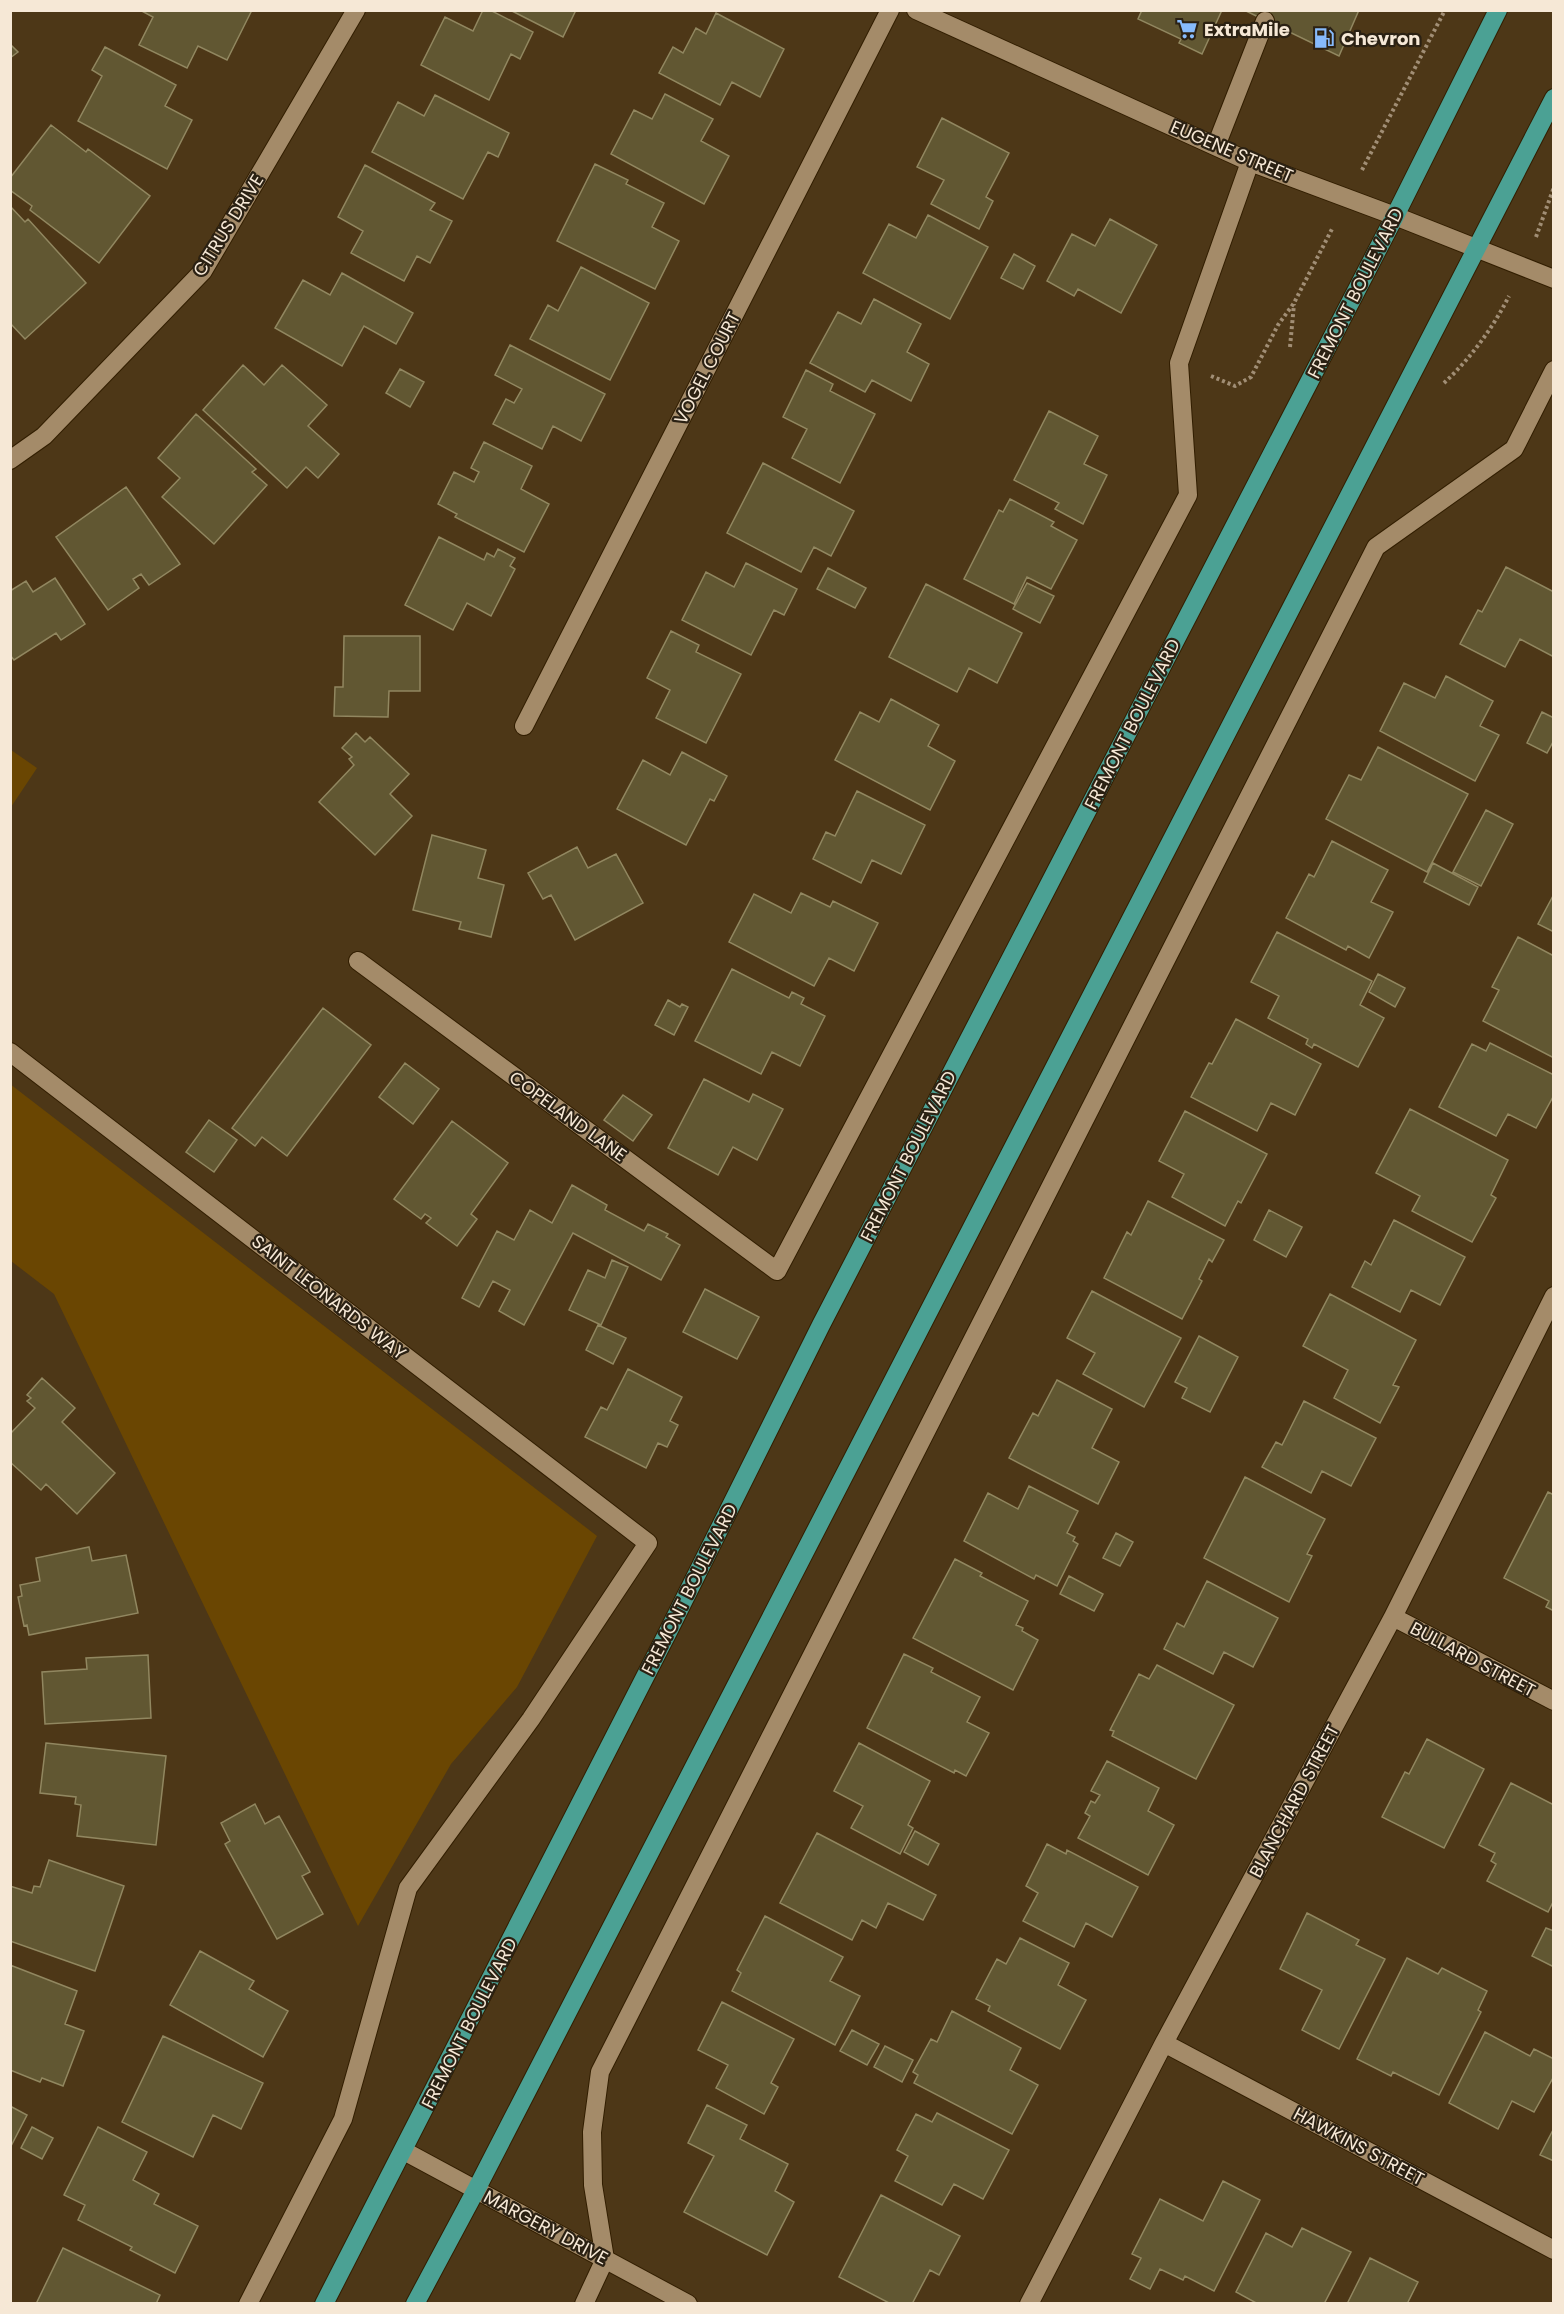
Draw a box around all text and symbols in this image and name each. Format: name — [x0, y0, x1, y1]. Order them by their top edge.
supermarket icon: ExtraMile — [1175, 17, 1199, 41]
place label: ExtraMile — [1204, 17, 1290, 42]
fuel station icon: Chevron — [1312, 26, 1336, 50]
place label: Chevron — [1341, 26, 1421, 51]
street label: EUGENE STREET — [1167, 114, 1297, 188]
street label: CITRUS DRIVE — [187, 169, 269, 281]
street label: FREMONT BOULEVARD — [1301, 203, 1409, 383]
street label: VOGEL COURT — [668, 307, 746, 428]
street label: FREMONT BOULEVARD — [1078, 634, 1186, 814]
street label: COPELAND LANE — [504, 1065, 632, 1167]
street label: FREMONT BOULEVARD — [854, 1066, 962, 1246]
street label: SAINT LEONARDS WAY — [247, 1229, 412, 1365]
street label: FREMONT BOULEVARD — [635, 1499, 743, 1679]
street label: BULLARD STREET — [1406, 1615, 1540, 1703]
street label: BLANCHARD STREET — [1243, 1720, 1345, 1882]
street label: FREMONT BOULEVARD — [415, 1933, 523, 2113]
street label: HAWKINS STREET — [1289, 2101, 1429, 2191]
street label: MARGERY DRIVE — [479, 2184, 613, 2270]

